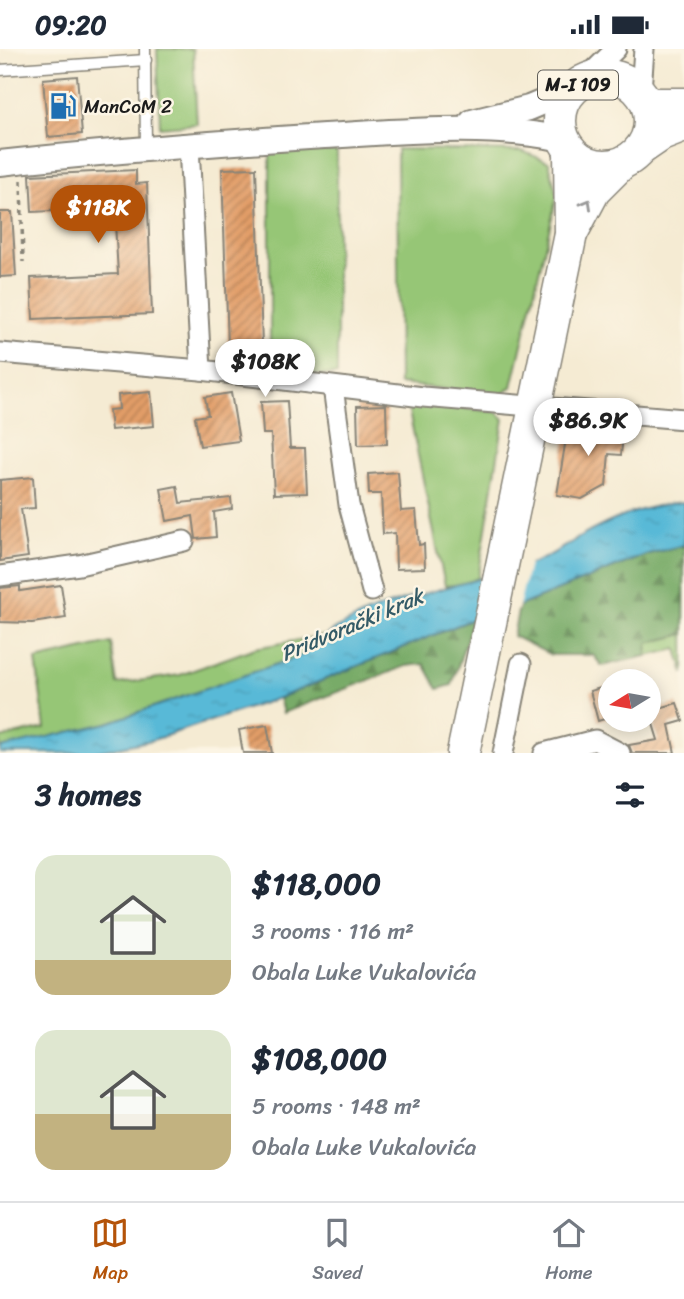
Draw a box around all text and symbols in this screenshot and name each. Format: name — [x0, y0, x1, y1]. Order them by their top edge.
text: 09:20 — [35, 2, 107, 48]
road number: M-I 109 — [538, 71, 618, 100]
place label: ManCoM 2 — [84, 90, 172, 123]
fuel station icon: ManCoM 2 — [48, 91, 78, 121]
pin: $118K — [49, 185, 147, 245]
text: $118K — [66, 187, 130, 228]
one-way arrow — [579, 199, 592, 211]
pin: $108K — [216, 339, 314, 399]
text: $108K — [231, 341, 299, 382]
pin: $86.9K — [531, 399, 645, 458]
text: $86.9K — [549, 400, 627, 441]
water label: Pridvorački krak — [275, 577, 432, 672]
north arrow — [598, 669, 662, 731]
map controls — [598, 669, 661, 732]
text: 3 homes — [35, 768, 141, 822]
icon: filters — [611, 776, 649, 814]
text: $118,000 — [252, 857, 381, 911]
icon: home — [91, 883, 175, 967]
text: 3 rooms · 116 m² — [252, 911, 414, 952]
text: Obala Luke Vukalovića — [252, 952, 476, 993]
text: $108,000 — [252, 1032, 387, 1086]
icon: home — [91, 1058, 175, 1142]
text: 5 rooms · 148 m² — [252, 1086, 421, 1127]
text: Obala Luke Vukalovića — [252, 1127, 476, 1168]
tab: Map — [91, 1214, 129, 1289]
tab: Saved — [312, 1214, 362, 1289]
tab: Home — [545, 1214, 593, 1289]

